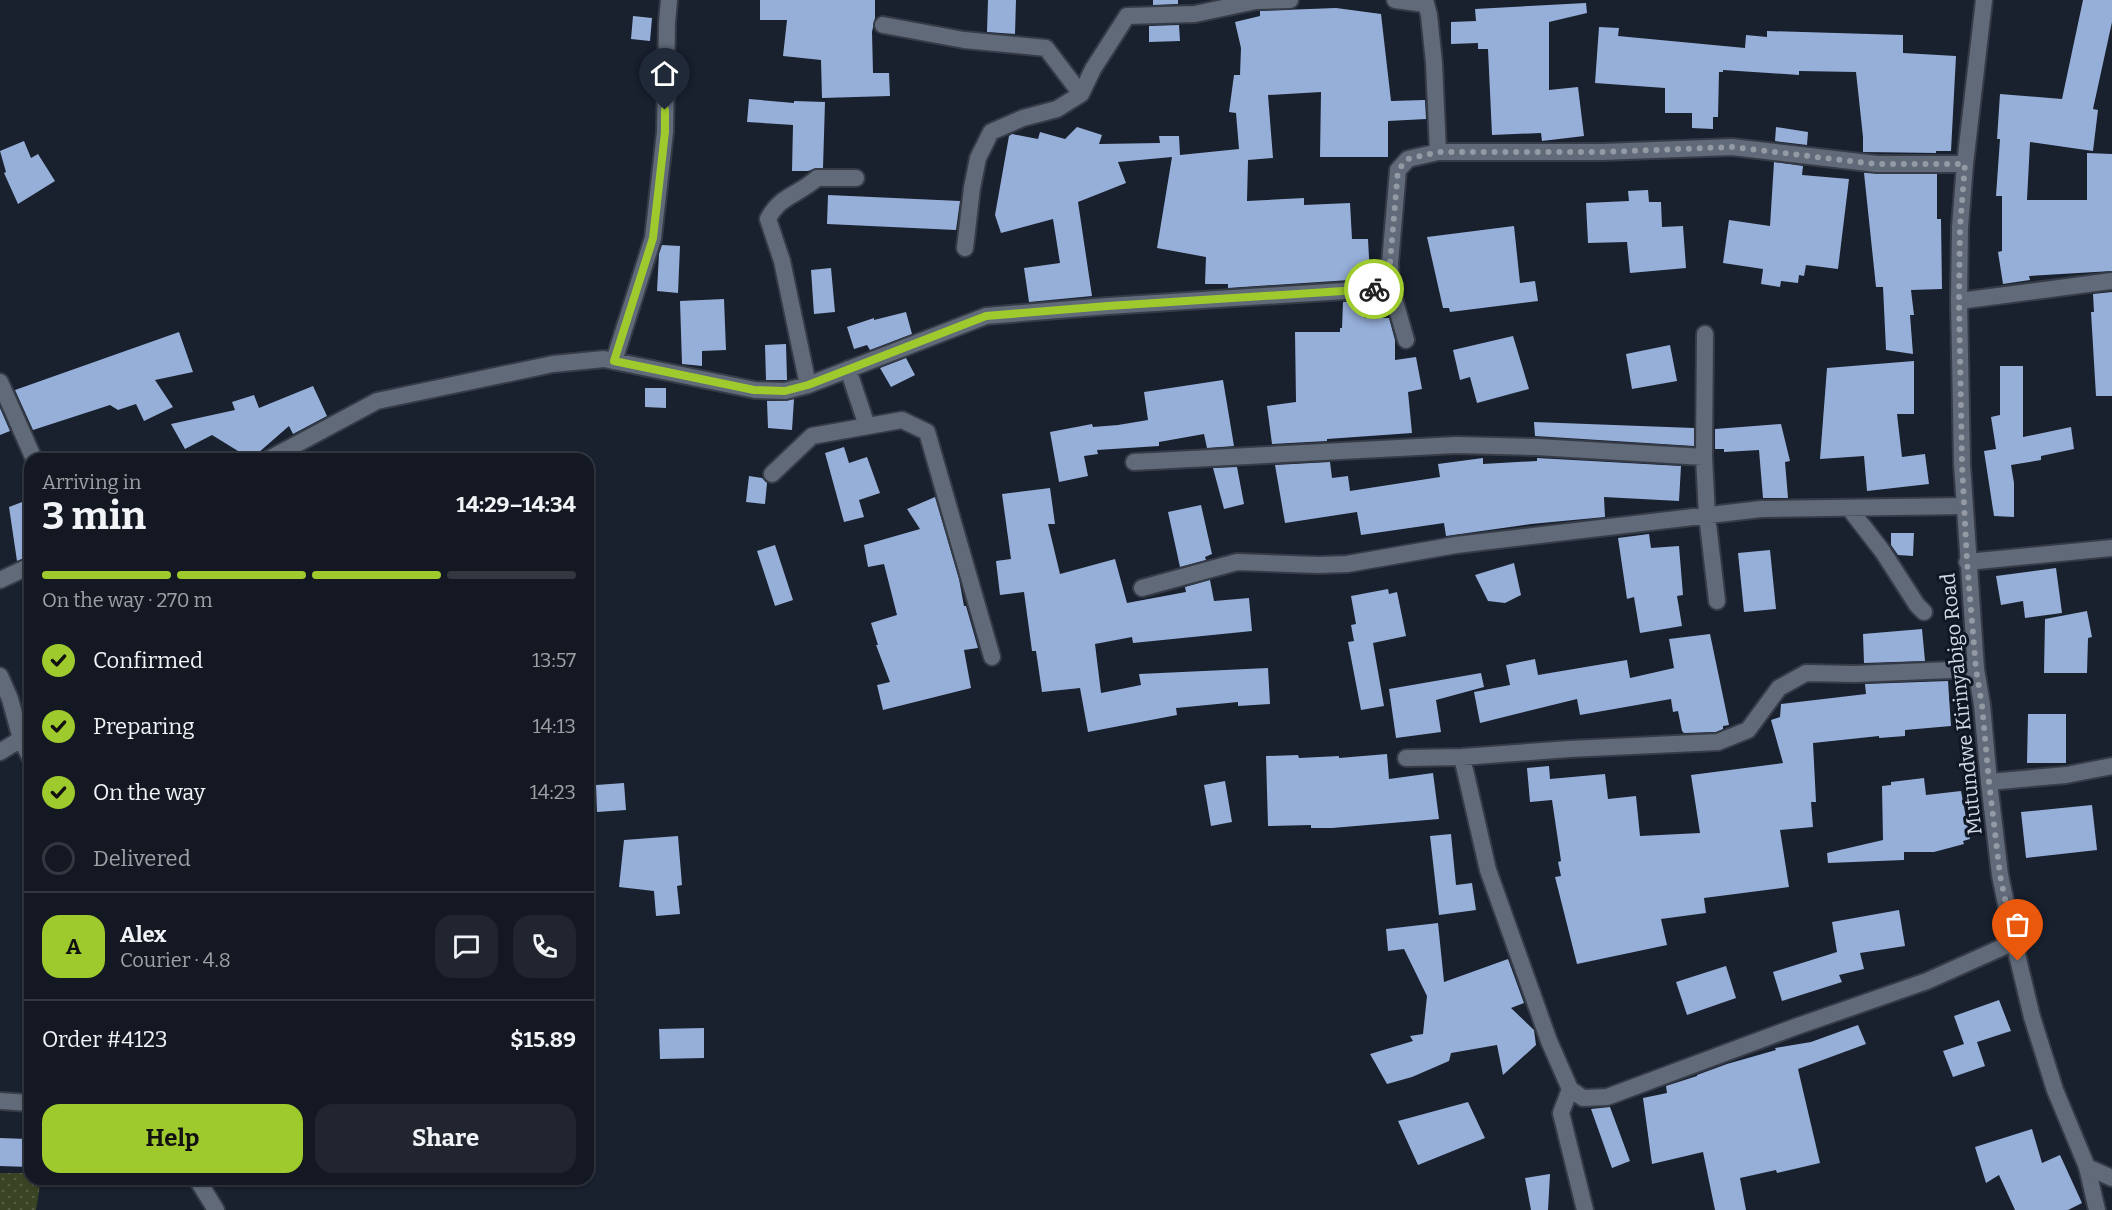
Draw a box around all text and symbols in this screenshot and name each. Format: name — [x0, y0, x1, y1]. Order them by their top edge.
pin — [639, 48, 690, 110]
icon: home — [648, 57, 681, 90]
courier — [1344, 259, 1404, 319]
icon: bike — [1358, 273, 1391, 306]
text: Arriving in — [42, 470, 141, 494]
text: 14:29–14:34 — [456, 491, 576, 518]
text: 3 min — [42, 493, 146, 539]
street label: Mutundwe Kirinyabigo Road — [1935, 572, 1987, 836]
text: On the way · 270 m — [42, 588, 213, 612]
icon: check — [42, 644, 75, 677]
text: Confirmed — [93, 647, 203, 674]
text: 13:57 — [532, 648, 576, 672]
icon: check — [42, 710, 75, 743]
text: Preparing — [93, 713, 195, 740]
text: 14:13 — [532, 714, 576, 738]
icon: check — [42, 776, 75, 809]
text: On the way — [93, 779, 205, 806]
text: 14:23 — [530, 780, 576, 804]
text: Delivered — [93, 845, 191, 872]
pin — [1992, 899, 2043, 961]
icon: bag — [2001, 908, 2034, 941]
button: chat — [435, 915, 498, 978]
button: phone — [513, 915, 576, 978]
text: Alex — [120, 921, 166, 948]
text: A — [66, 933, 81, 960]
text: Courier · 4.8 — [120, 948, 231, 972]
text: Order #4123 — [42, 1026, 167, 1053]
text: $15.89 — [510, 1026, 576, 1053]
button: Help — [42, 1104, 303, 1173]
button: Share — [315, 1104, 576, 1173]

